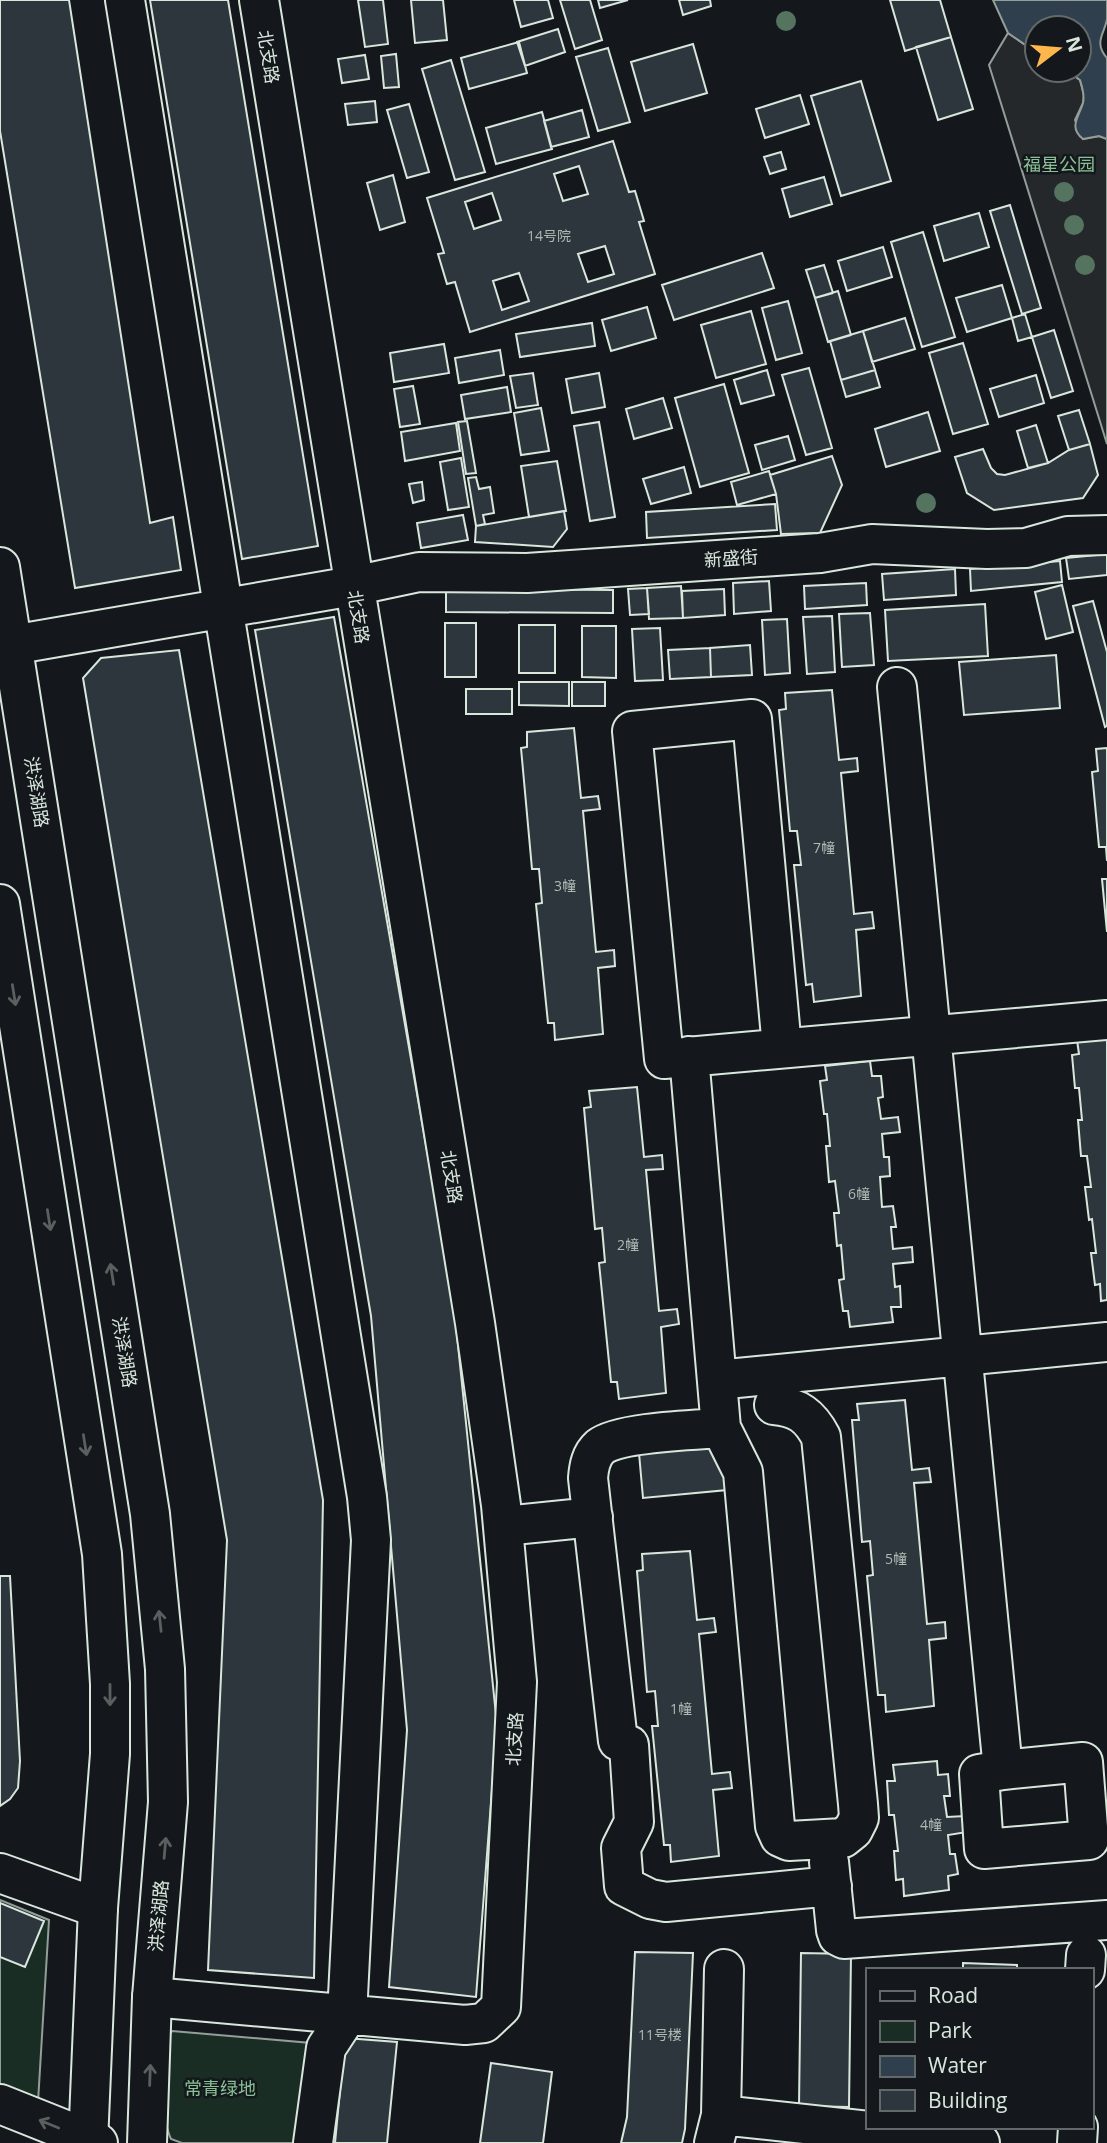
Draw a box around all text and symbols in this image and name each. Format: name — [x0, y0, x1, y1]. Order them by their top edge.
north arrow — [1023, 14, 1093, 84]
street label: 北支路 — [253, 28, 285, 85]
text: N — [1060, 33, 1089, 55]
park label: 福星公园 — [1023, 152, 1095, 176]
house number: 14号院 — [527, 226, 571, 245]
street label: 新盛街 — [703, 544, 759, 572]
street label: 北支路 — [343, 588, 375, 645]
street label: 洪泽湖路 — [20, 754, 54, 829]
house number: 7幢 — [813, 838, 835, 857]
house number: 3幢 — [554, 876, 576, 895]
one-way arrow — [8, 983, 21, 1006]
street label: 北支路 — [436, 1148, 468, 1205]
house number: 6幢 — [848, 1184, 870, 1203]
one-way arrow — [43, 1208, 56, 1231]
house number: 2幢 — [617, 1235, 639, 1254]
one-way arrow — [105, 1263, 118, 1286]
street label: 洪泽湖路 — [108, 1314, 142, 1389]
one-way arrow — [78, 1433, 91, 1456]
house number: 5幢 — [885, 1549, 907, 1568]
one-way arrow — [153, 1610, 166, 1633]
one-way arrow — [103, 1684, 117, 1707]
house number: 1幢 — [670, 1699, 692, 1718]
street label: 北支路 — [501, 1711, 527, 1767]
house number: 4幢 — [920, 1815, 942, 1834]
one-way arrow — [159, 1837, 172, 1860]
street label: 洪泽湖路 — [143, 1879, 173, 1953]
legend — [866, 1968, 1093, 2129]
text: Road — [928, 1981, 978, 2009]
text: Park — [928, 2016, 972, 2044]
house number: 11号楼 — [638, 2025, 682, 2044]
text: Water — [928, 2051, 987, 2079]
one-way arrow — [143, 2064, 156, 2087]
park label: 常青绿地 — [184, 2076, 256, 2100]
text: Building — [928, 2086, 1007, 2114]
one-way arrow — [38, 2117, 60, 2130]

